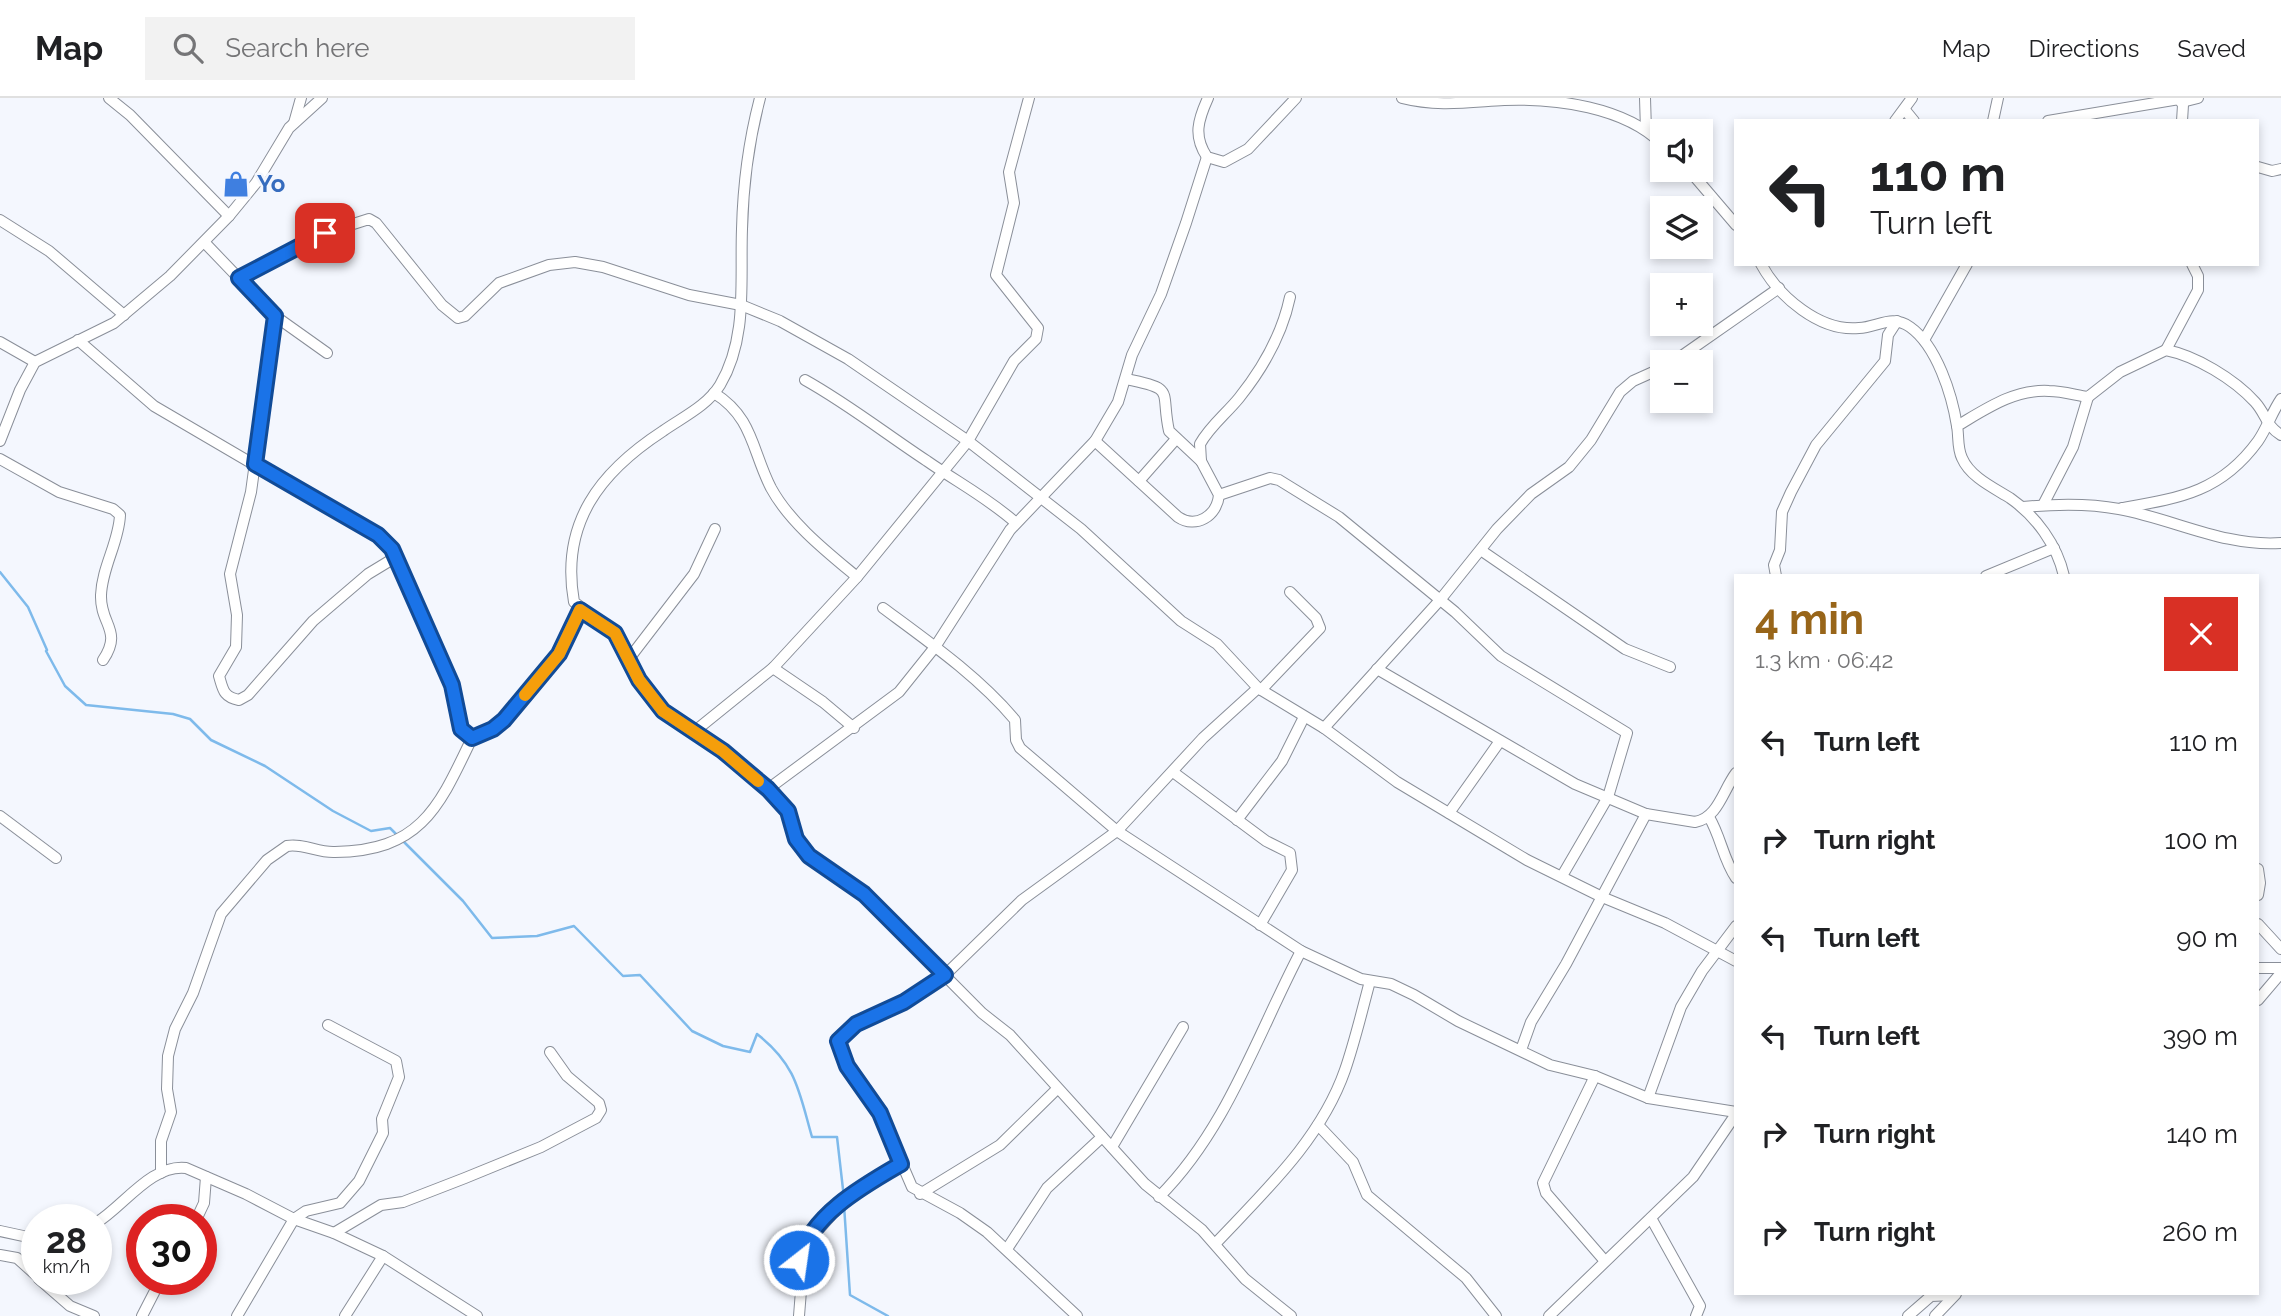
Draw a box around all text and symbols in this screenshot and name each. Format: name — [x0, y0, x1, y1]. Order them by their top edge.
search box — [145, 17, 635, 80]
text: Map — [35, 29, 103, 68]
icon: search — [169, 29, 207, 67]
text: Search here — [225, 33, 370, 63]
text: Map — [1942, 34, 1991, 63]
text: Directions — [2029, 34, 2139, 63]
text: Saved — [2177, 34, 2246, 63]
map controls — [1650, 119, 1713, 413]
button: sound — [1650, 119, 1713, 182]
text: 110 m — [1870, 145, 2006, 202]
icon: left — [1755, 147, 1846, 238]
shop icon: Yo — [221, 169, 251, 199]
place label: Yo — [257, 169, 285, 198]
button: layers — [1650, 196, 1713, 259]
pin — [295, 203, 355, 263]
text: Turn left — [1870, 204, 1992, 241]
icon: arrive — [306, 214, 344, 252]
button: + — [1650, 273, 1713, 336]
button: − — [1650, 350, 1713, 413]
text: 4 min — [1755, 595, 1864, 644]
button: close — [2164, 597, 2238, 671]
text: 1.3 km · 06:42 — [1755, 646, 1894, 673]
icon: left — [1755, 723, 1793, 761]
text: Turn left — [1814, 727, 1920, 757]
text: 110 m — [2169, 727, 2238, 757]
icon: right — [1755, 821, 1793, 859]
text: Turn right — [1814, 825, 1935, 855]
text: 100 m — [2165, 825, 2238, 855]
icon: left — [1755, 919, 1793, 957]
text: Turn left — [1814, 923, 1920, 953]
text: 90 m — [2176, 923, 2238, 953]
icon: left — [1755, 1017, 1793, 1055]
text: Turn left — [1814, 1021, 1920, 1051]
text: 390 m — [2162, 1021, 2238, 1051]
icon: right — [1755, 1115, 1793, 1153]
text: Turn right — [1814, 1119, 1935, 1149]
text: 140 m — [2166, 1119, 2238, 1149]
speed limit sign: 30 — [126, 1204, 217, 1295]
icon: right — [1755, 1213, 1793, 1251]
text: Turn right — [1814, 1217, 1935, 1247]
text: 260 m — [2162, 1217, 2238, 1247]
text: 28 — [46, 1220, 87, 1261]
position arrow — [762, 1223, 836, 1297]
text: km/h — [43, 1256, 90, 1277]

